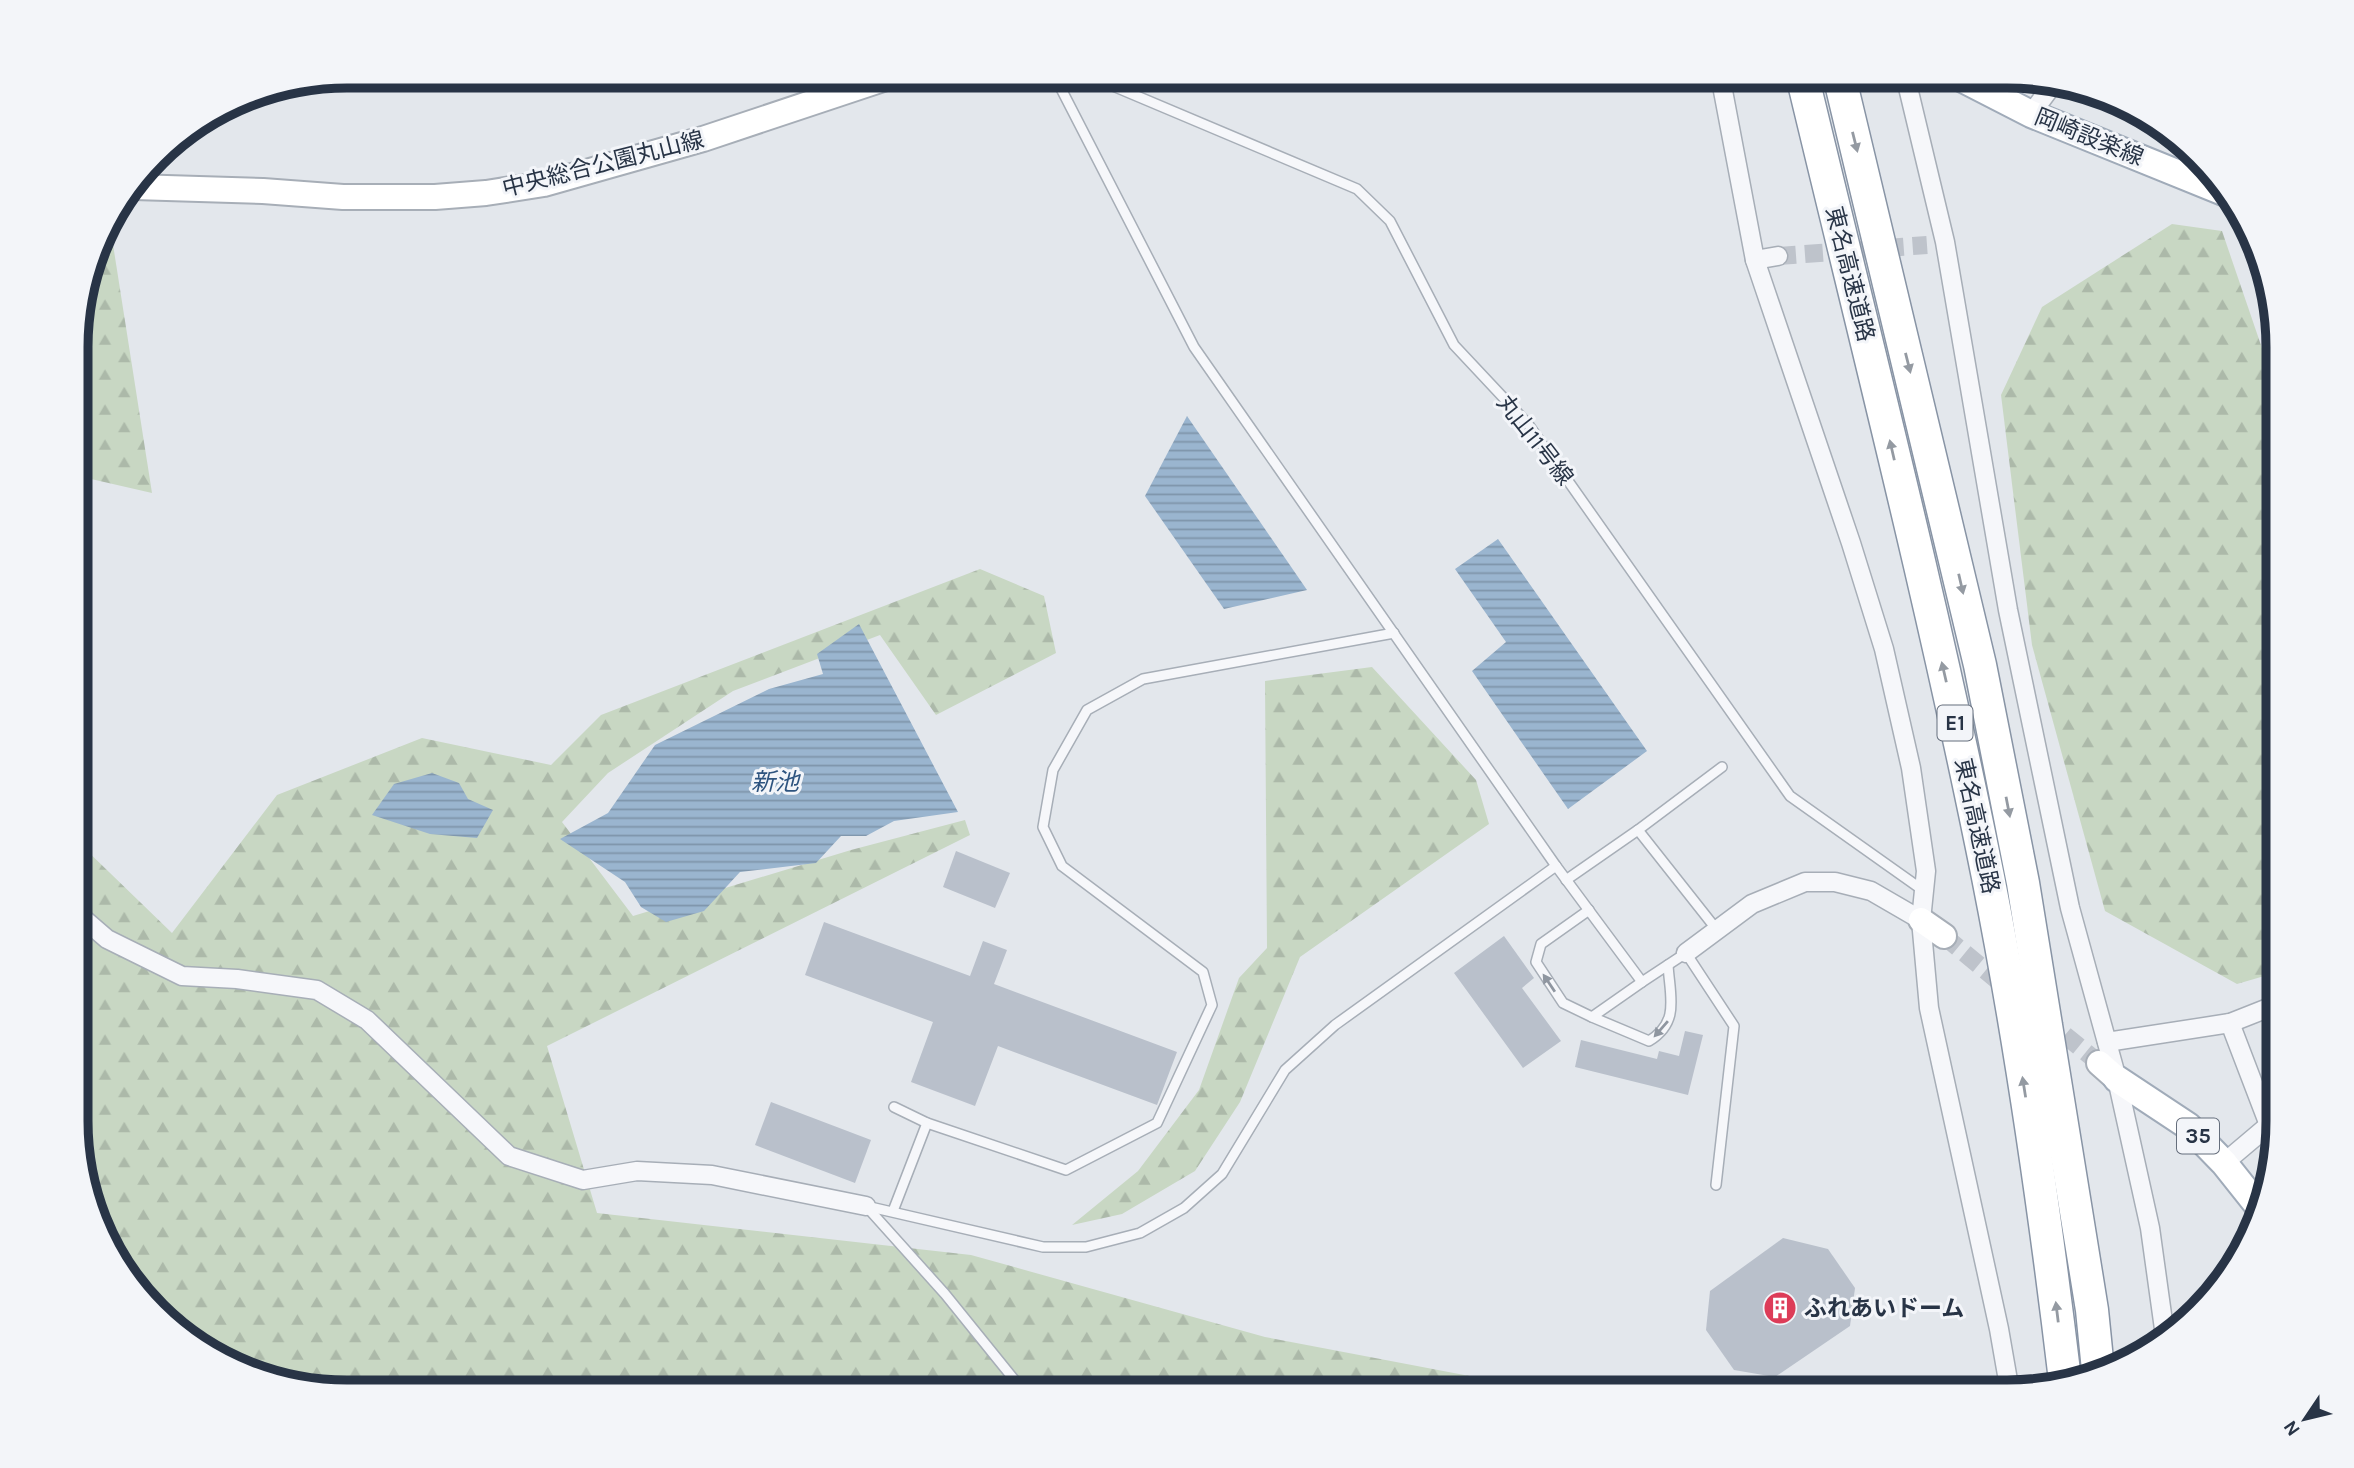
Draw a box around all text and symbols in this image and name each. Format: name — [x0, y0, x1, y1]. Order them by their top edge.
street label: 岡崎設楽線 — [2031, 103, 2147, 171]
street label: 中央総合公園丸山線 — [499, 126, 707, 202]
one-way arrow — [1850, 131, 1861, 153]
street label: 東名高速道路 — [1820, 204, 1880, 344]
one-way arrow — [1903, 352, 1914, 374]
street label: 丸山11号線 — [1491, 389, 1579, 491]
one-way arrow — [1886, 439, 1897, 461]
one-way arrow — [1955, 573, 1966, 595]
one-way arrow — [1938, 661, 1949, 683]
road number: E1 — [1938, 706, 1972, 740]
street label: 東名高速道路 — [1949, 756, 2005, 896]
water label: 新池 — [751, 768, 801, 796]
one-way arrow — [2003, 796, 2014, 818]
one-way arrow — [1543, 973, 1556, 993]
one-way arrow — [1653, 1020, 1669, 1038]
one-way arrow — [2018, 1076, 2029, 1098]
road number: 35 — [2177, 1118, 2219, 1154]
building icon: ふれあいドーム — [1761, 1289, 1799, 1327]
place label: ふれあいドーム — [1804, 1295, 1964, 1322]
one-way arrow — [2051, 1301, 2062, 1323]
north arrow — [2270, 1384, 2340, 1454]
text: N — [2279, 1416, 2305, 1440]

